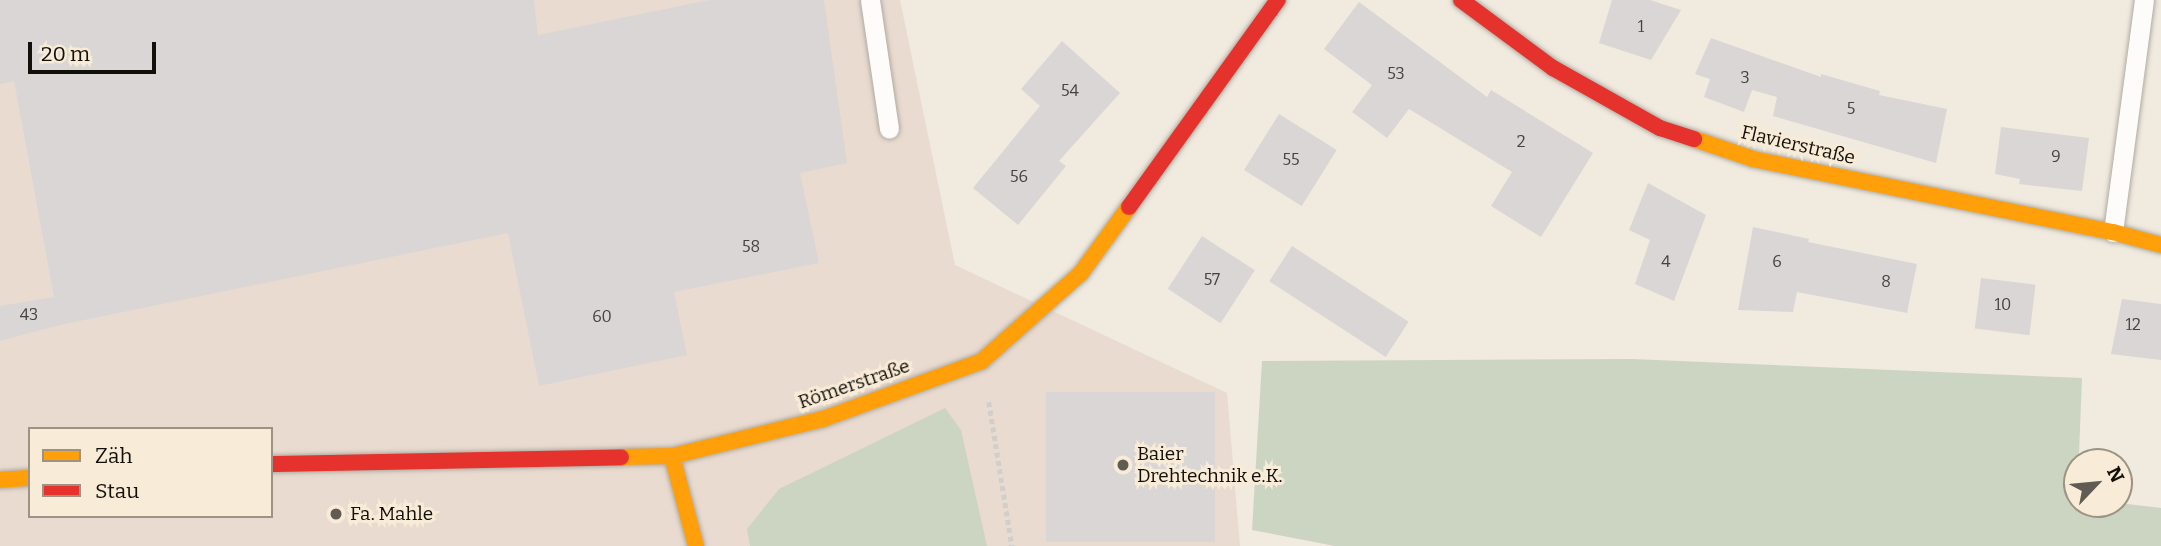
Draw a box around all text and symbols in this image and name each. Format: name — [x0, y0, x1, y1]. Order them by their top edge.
house number: 1 — [1638, 17, 1644, 37]
scale bar — [32, 28, 159, 72]
text: 20 m — [41, 41, 90, 67]
house number: 53 — [1387, 64, 1405, 84]
house number: 3 — [1740, 68, 1750, 88]
house number: 54 — [1061, 81, 1079, 101]
house number: 5 — [1847, 99, 1855, 119]
street label: Flavierstraße — [1739, 121, 1857, 169]
house number: 2 — [1517, 132, 1525, 152]
house number: 9 — [2051, 147, 2061, 167]
house number: 55 — [1282, 150, 1300, 170]
house number: 56 — [1010, 167, 1028, 187]
house number: 58 — [742, 237, 760, 257]
house number: 4 — [1661, 252, 1671, 272]
house number: 6 — [1772, 252, 1782, 272]
house number: 57 — [1204, 270, 1220, 290]
house number: 8 — [1881, 272, 1891, 292]
house number: 10 — [1995, 295, 2011, 315]
house number: 43 — [20, 305, 38, 325]
house number: 60 — [592, 307, 612, 327]
house number: 12 — [2125, 315, 2141, 335]
street label: Römerstraße — [795, 354, 913, 414]
legend — [28, 427, 273, 518]
text: Zäh — [95, 443, 133, 469]
place label: Baier Drehtechnik e.K. — [1137, 443, 1282, 487]
north arrow — [2063, 448, 2133, 518]
marker: Baier Drehtechnik e.K. — [1115, 457, 1131, 473]
text: N — [2102, 463, 2129, 486]
text: Stau — [95, 478, 139, 504]
place label: Fa. Mahle — [350, 503, 433, 525]
marker: Fa. Mahle — [328, 506, 344, 522]

